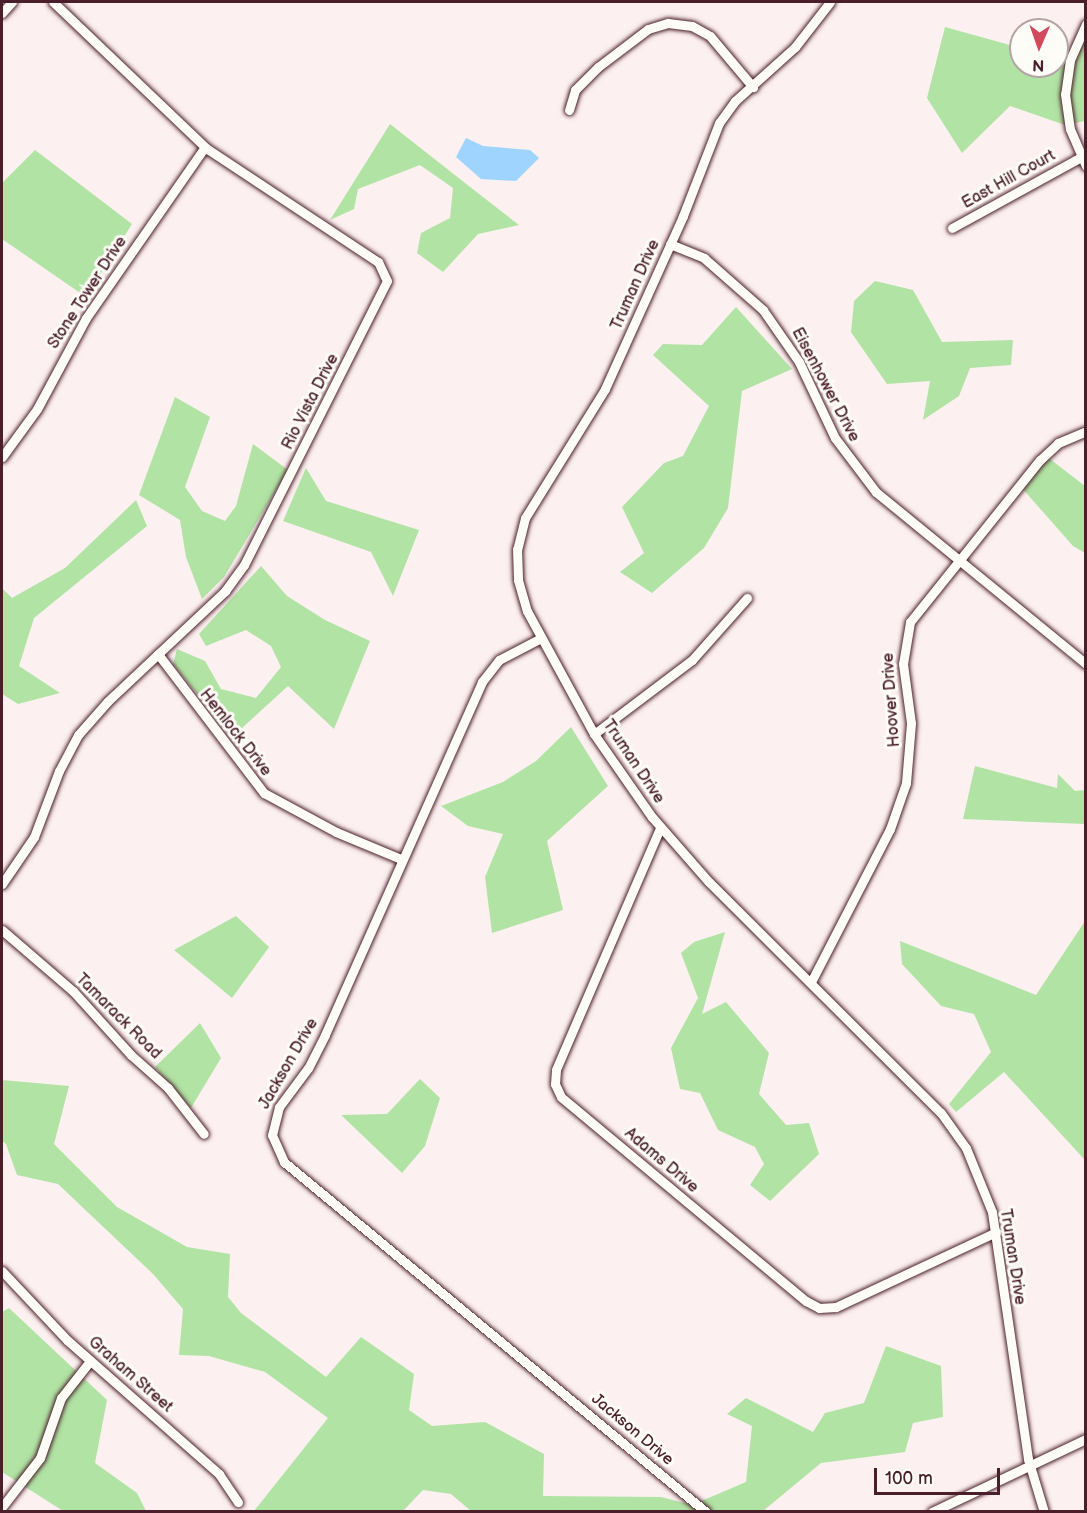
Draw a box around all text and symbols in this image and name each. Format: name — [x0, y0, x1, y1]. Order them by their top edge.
north arrow — [1009, 18, 1069, 78]
text: N — [1032, 55, 1045, 74]
street label: East Hill Court — [959, 146, 1059, 214]
street label: Stone Tower Drive — [44, 233, 132, 353]
street label: Truman Drive — [608, 237, 664, 333]
street label: Eisenhower Drive — [787, 325, 863, 445]
street label: Rio Vista Drive — [278, 351, 344, 453]
street label: Hoover Drive — [879, 652, 905, 748]
street label: Hemlock Drive — [195, 686, 275, 780]
street label: Truman Drive — [598, 717, 668, 807]
street label: Tamarack Road — [71, 970, 165, 1064]
street label: Jackson Drive — [255, 1015, 323, 1113]
street label: Adams Drive — [620, 1124, 702, 1198]
street label: Truman Drive — [995, 1208, 1029, 1306]
street label: Graham Street — [84, 1333, 176, 1417]
street label: Jackson Drive — [587, 1390, 677, 1470]
scale bar — [877, 1456, 1003, 1494]
text: 100 m — [885, 1468, 933, 1489]

